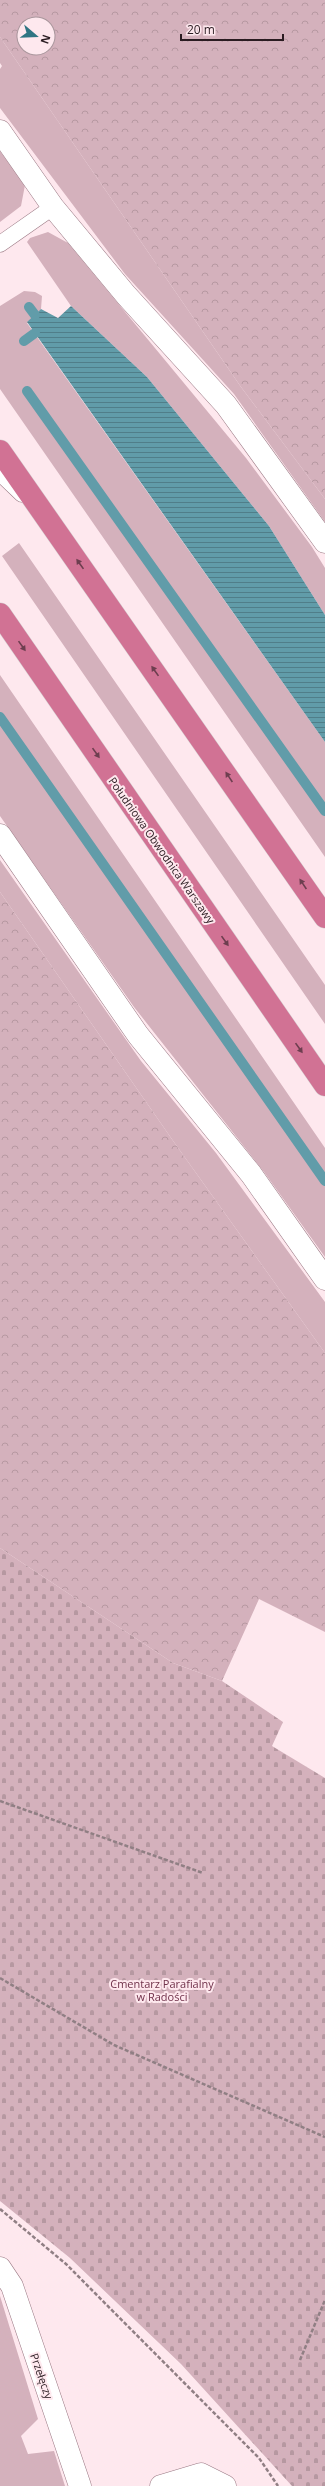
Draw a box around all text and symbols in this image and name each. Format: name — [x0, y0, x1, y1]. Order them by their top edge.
north arrow — [16, 16, 56, 56]
scale bar — [181, 16, 283, 42]
text: 20 m — [187, 21, 215, 38]
text: N — [37, 33, 54, 46]
one-way arrow — [76, 559, 84, 570]
one-way arrow — [18, 640, 26, 651]
one-way arrow — [151, 666, 159, 676]
one-way arrow — [92, 748, 100, 758]
one-way arrow — [225, 772, 233, 782]
street label: Południowa Obwodnica Warszawy — [106, 774, 219, 927]
one-way arrow — [299, 879, 307, 890]
one-way arrow — [221, 935, 229, 946]
one-way arrow — [295, 1042, 303, 1053]
park label: Cmentarz Parafialny w Radości — [110, 1976, 214, 2004]
street label: Przełęczy — [27, 2351, 57, 2401]

